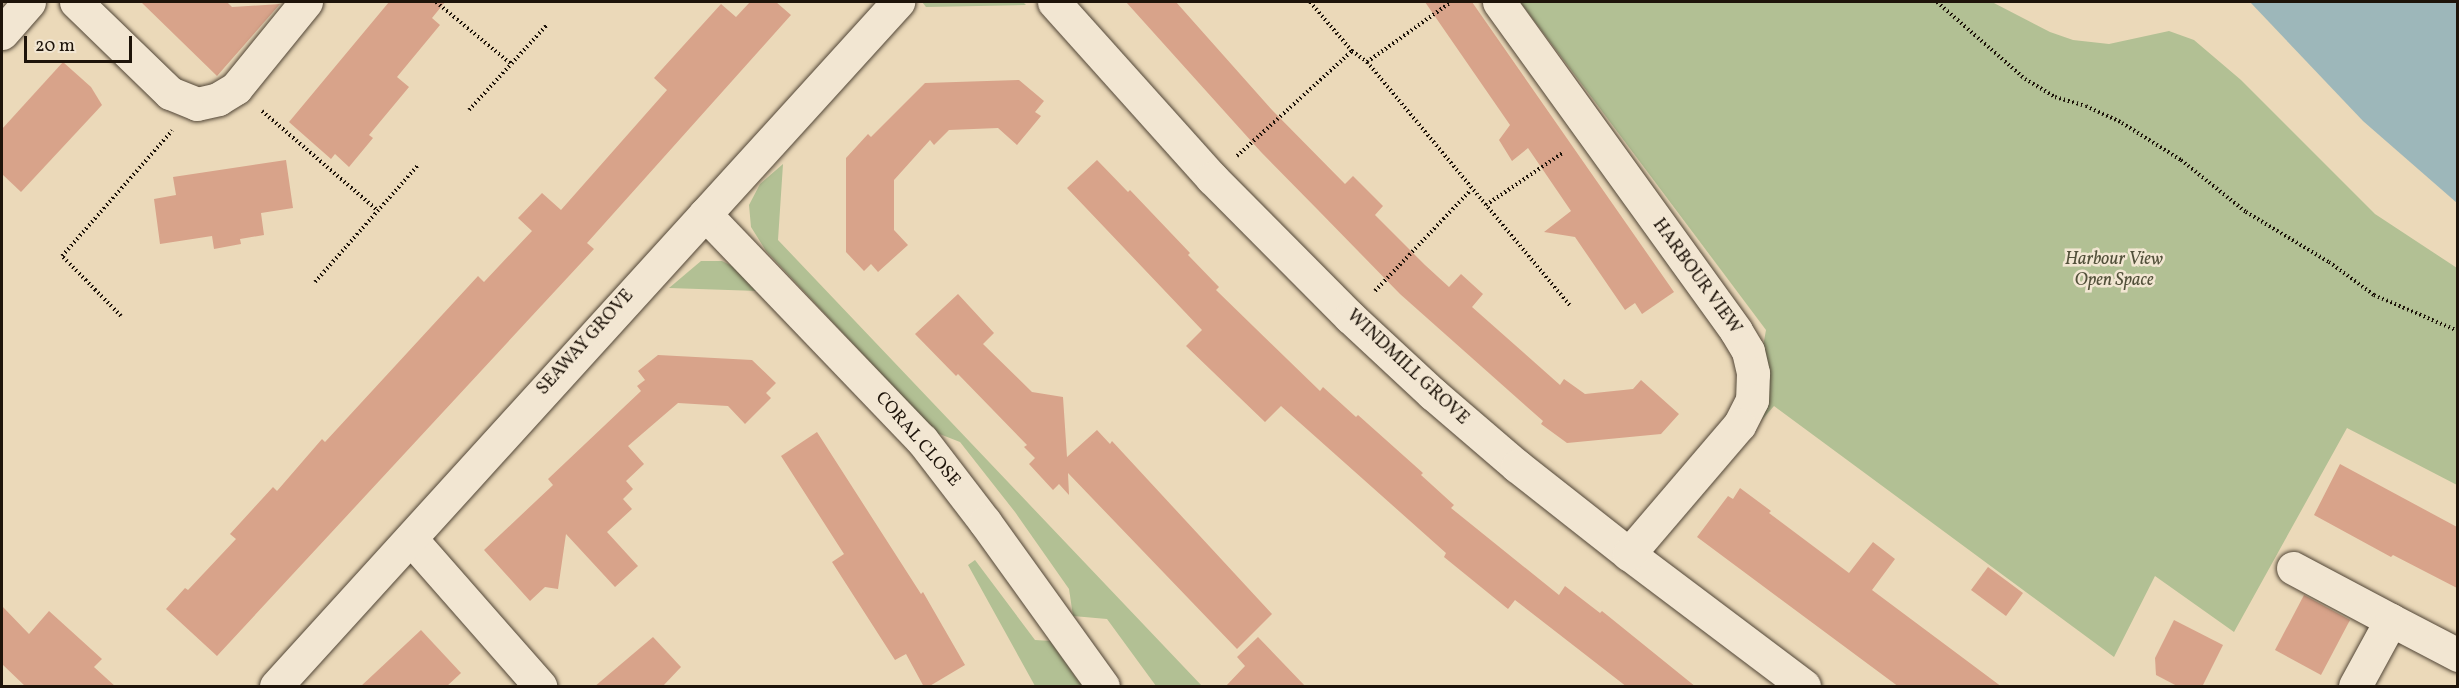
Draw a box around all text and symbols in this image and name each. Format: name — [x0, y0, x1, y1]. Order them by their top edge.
scale bar — [27, 24, 135, 62]
text: 20 m — [35, 34, 75, 59]
street label: HARBOUR VIEW — [1647, 215, 1745, 339]
park label: Harbour View Open Space — [2065, 250, 2163, 292]
street label: SEAWAY GROVE — [533, 286, 639, 400]
street label: WINDMILL GROVE — [1341, 306, 1473, 430]
street label: CORAL CLOSE — [870, 388, 964, 492]

